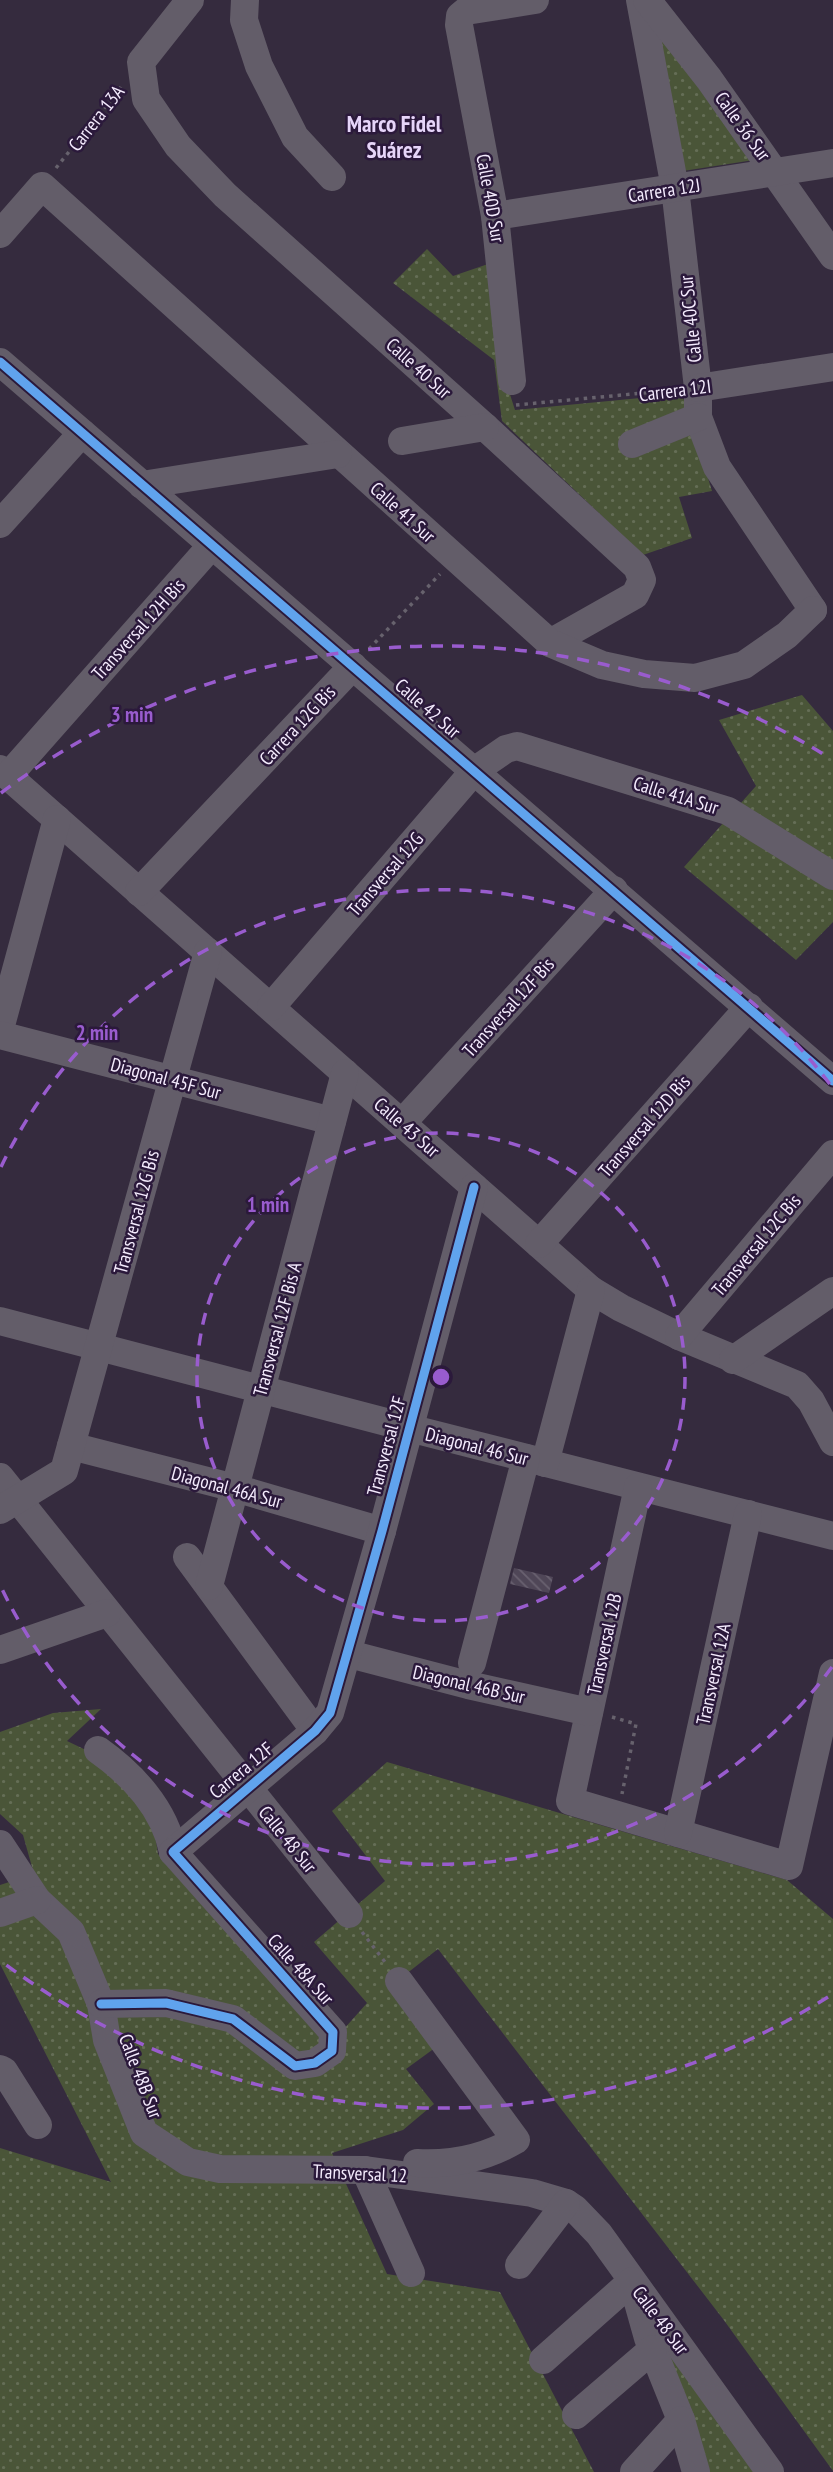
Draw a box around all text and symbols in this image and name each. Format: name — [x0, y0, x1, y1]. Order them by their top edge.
street label: Carrera 13A — [63, 80, 129, 156]
street label: Calle 36 Sur — [710, 87, 777, 166]
district label: Marco Fidel Suárez — [347, 109, 442, 164]
street label: Calle 40D Sur — [471, 152, 511, 245]
street label: Carrera 12J — [626, 172, 702, 208]
street label: Calle 40C Sur — [673, 273, 707, 364]
street label: Calle 40 Sur — [381, 332, 457, 404]
street label: Carrera 12I — [637, 374, 713, 406]
street label: Calle 41 Sur — [365, 476, 441, 548]
street label: Transversal 12H Bis — [86, 573, 190, 685]
street label: Calle 42 Sur — [390, 673, 466, 744]
street label: Carrera 12G Bis — [254, 680, 340, 770]
text: 3 min — [111, 701, 153, 728]
street label: Calle 41A Sur — [630, 771, 722, 820]
street label: Transversal 12G — [342, 827, 428, 921]
street label: Transversal 12F Bis — [457, 952, 559, 1062]
text: 2 min — [76, 1019, 118, 1046]
street label: Diagonal 45F Sur — [108, 1052, 224, 1104]
street label: Transversal 12D Bis — [593, 1070, 695, 1182]
street label: Calle 43 Sur — [369, 1092, 445, 1163]
street label: Transversal 12G Bis — [108, 1147, 164, 1277]
street label: Transversal 12C Bis — [706, 1189, 806, 1301]
text: 1 min — [247, 1191, 289, 1218]
street label: Transversal 12F Bis A — [248, 1259, 306, 1399]
centre of rings — [429, 1365, 453, 1389]
street label: Transversal 12F — [361, 1393, 411, 1499]
street label: Diagonal 46 Sur — [423, 1422, 532, 1471]
street label: Diagonal 46A Sur — [169, 1461, 286, 1513]
street label: Transversal 12B — [582, 1591, 626, 1697]
street label: Transversal 12A — [691, 1621, 735, 1727]
street label: Diagonal 46B Sur — [411, 1659, 528, 1709]
street label: Carrera 12F — [204, 1736, 278, 1804]
street label: Calle 48 Sur — [254, 1801, 323, 1878]
street label: Calle 48A Sur — [263, 1928, 340, 2010]
street label: Calle 48B Sur — [114, 2030, 168, 2122]
street label: Transversal 12 — [312, 2159, 408, 2187]
street label: Calle 48 Sur — [627, 2281, 695, 2360]

